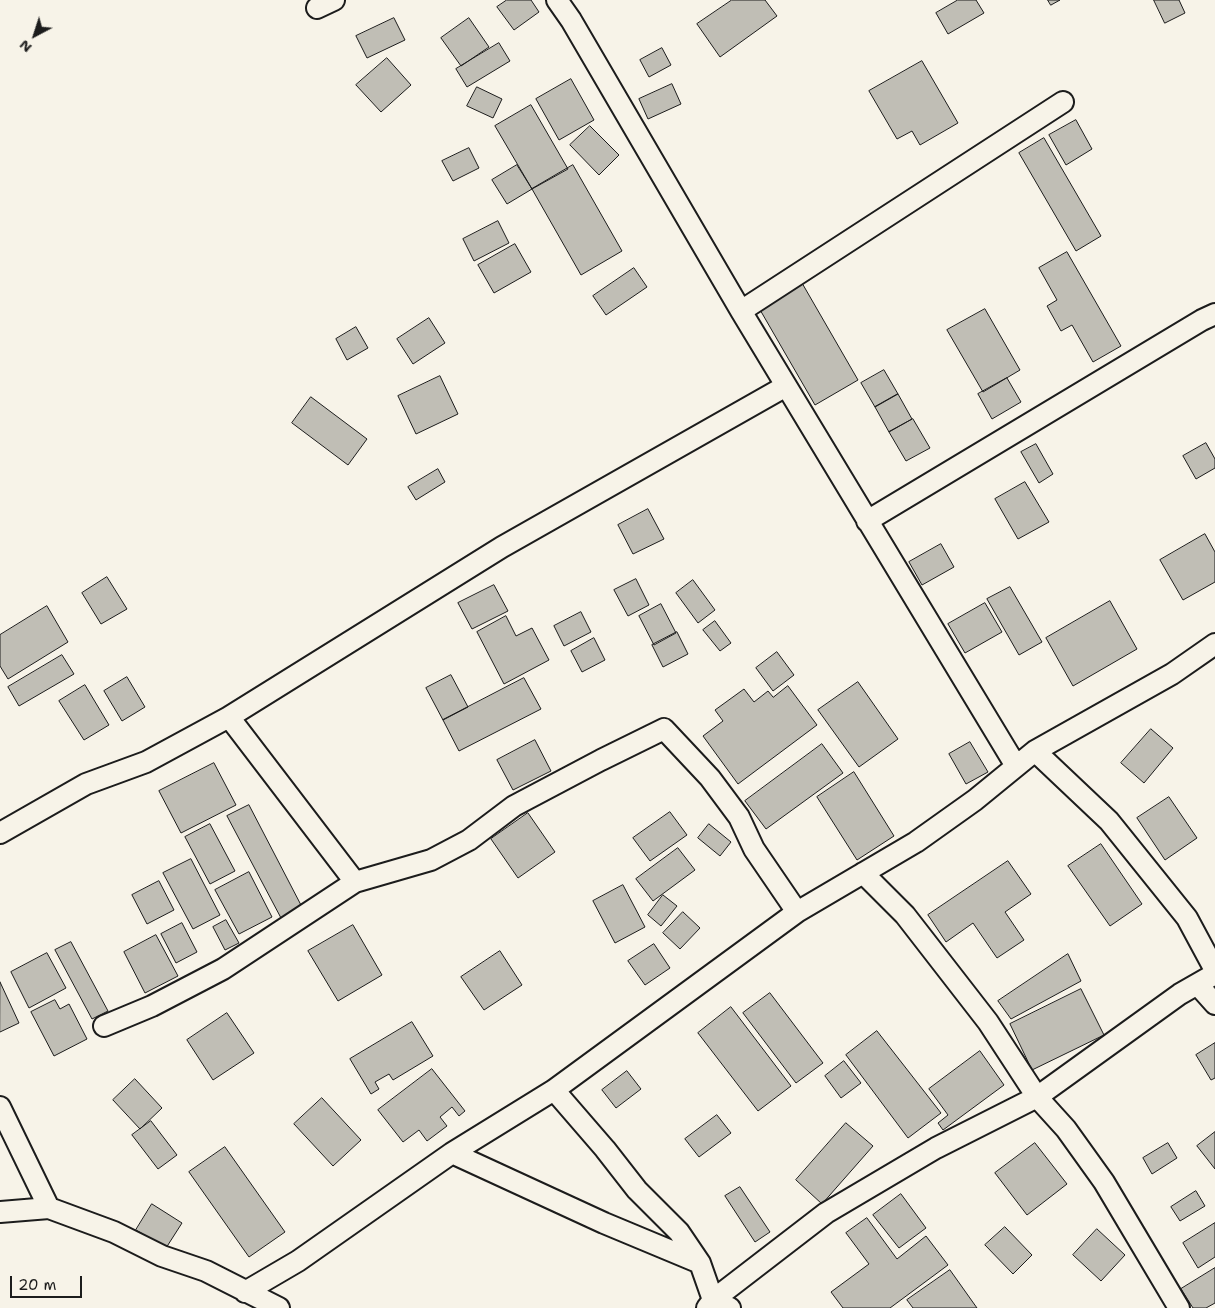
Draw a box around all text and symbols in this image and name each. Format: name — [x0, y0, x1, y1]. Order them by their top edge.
north arrow — [10, 10, 60, 60]
text: N — [15, 36, 35, 57]
scale bar — [12, 1266, 85, 1298]
text: 20 m — [18, 1275, 57, 1295]

